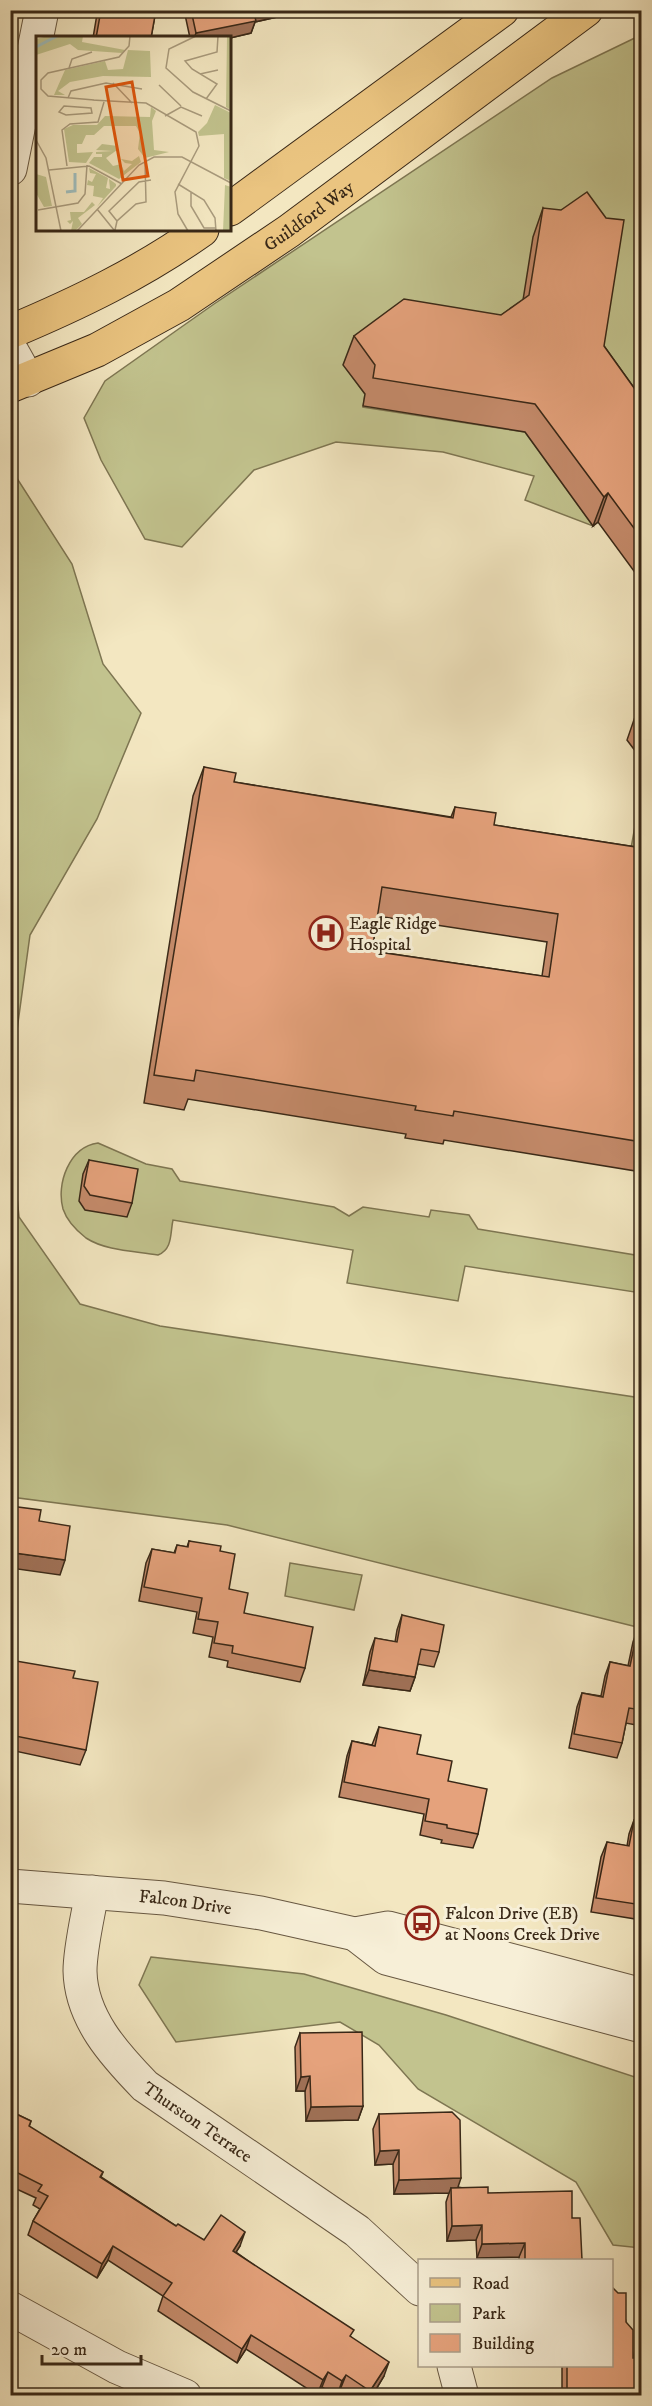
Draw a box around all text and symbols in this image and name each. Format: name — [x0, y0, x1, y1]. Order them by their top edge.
inset map — [36, 36, 231, 231]
street label: Guildford Way — [260, 176, 359, 257]
place label: Eagle Ridge Hospital — [349, 913, 437, 956]
hospital icon: Eagle Ridge Hospital — [308, 915, 344, 951]
street label: Falcon Drive — [138, 1886, 233, 1920]
place label: Falcon Drive (EB) at Noons Creek Drive — [445, 1903, 600, 1946]
bus stop icon: Falcon Drive (EB) at Noons Creek Drive — [404, 1905, 440, 1941]
street label: Thurston Terrace — [138, 2078, 256, 2168]
legend — [418, 2259, 613, 2367]
text: Road — [472, 2273, 509, 2295]
text: Park — [472, 2303, 506, 2325]
scale bar — [42, 2328, 141, 2366]
text: Building — [472, 2333, 534, 2355]
text: 20 m — [51, 2339, 87, 2361]

